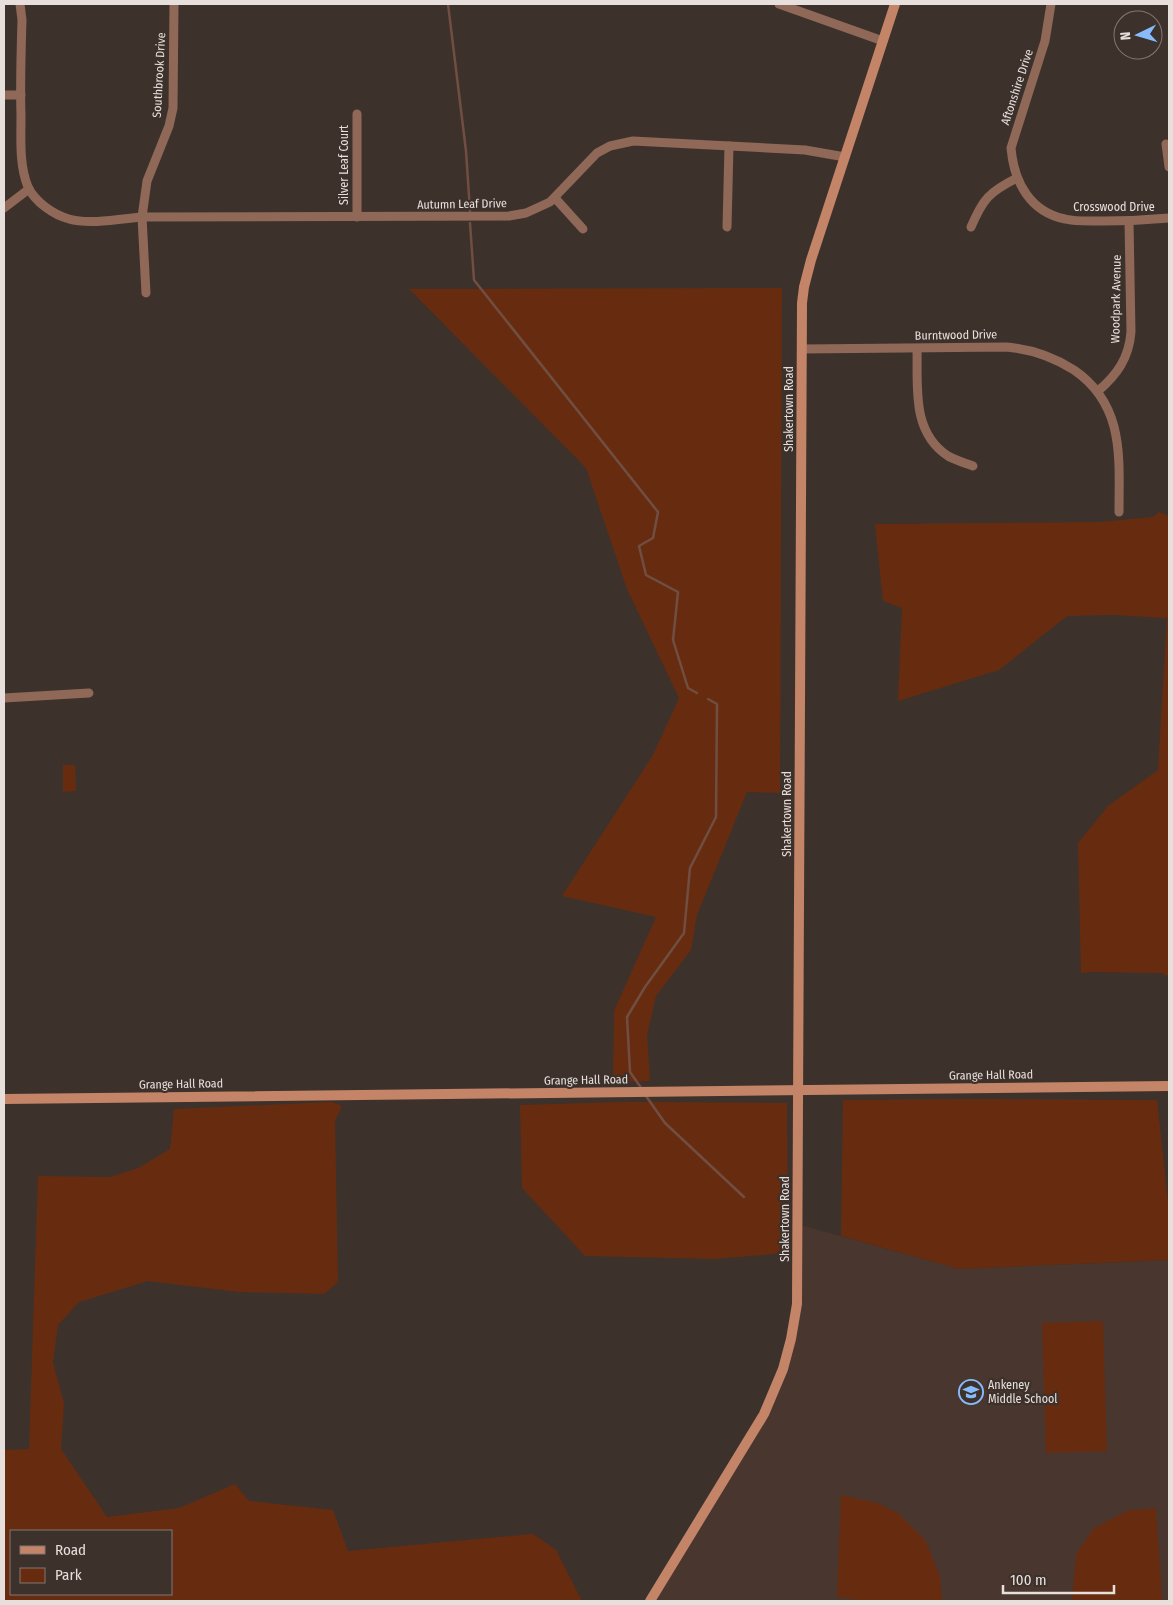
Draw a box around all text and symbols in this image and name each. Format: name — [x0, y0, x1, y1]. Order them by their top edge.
north arrow — [1113, 10, 1163, 60]
text: N — [1117, 31, 1134, 41]
street label: Southbrook Drive — [150, 32, 168, 118]
street label: Aftonshire Drive — [998, 47, 1036, 127]
street label: Silver Leaf Court — [337, 125, 351, 205]
street label: Autumn Leaf Drive — [417, 196, 507, 212]
street label: Crosswood Drive — [1073, 200, 1155, 214]
street label: Woodpark Avenue — [1108, 254, 1124, 343]
street label: Burntwood Drive — [915, 327, 997, 343]
street label: Shakertown Road — [782, 366, 796, 452]
street label: Shakertown Road — [780, 771, 794, 857]
street label: Grange Hall Road — [949, 1067, 1033, 1083]
street label: Grange Hall Road — [544, 1072, 628, 1088]
street label: Grange Hall Road — [139, 1076, 223, 1092]
street label: Shakertown Road — [778, 1176, 792, 1262]
place label: Ankeney Middle School — [988, 1378, 1057, 1406]
school or university icon: Ankeney Middle School — [958, 1379, 984, 1405]
legend — [10, 1530, 172, 1595]
text: Road — [55, 1541, 86, 1559]
scale bar — [1003, 1562, 1114, 1594]
text: Park — [55, 1566, 82, 1584]
text: 100 m — [1010, 1571, 1047, 1589]

